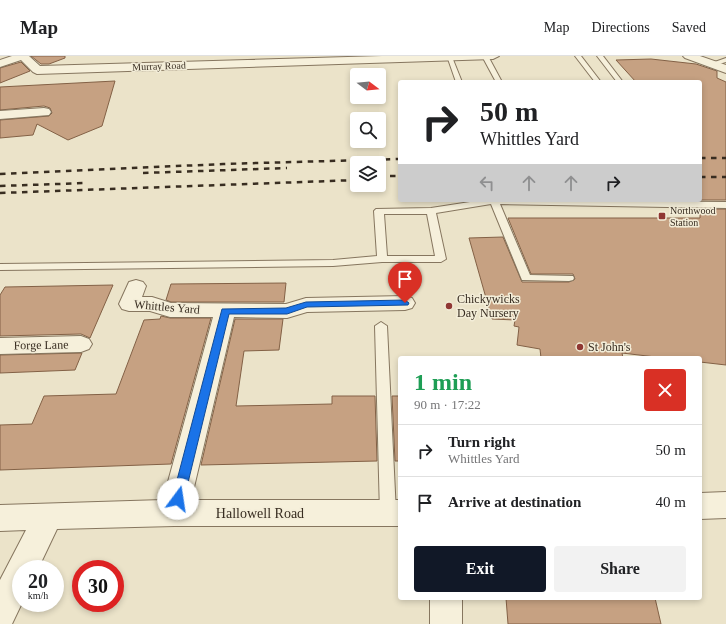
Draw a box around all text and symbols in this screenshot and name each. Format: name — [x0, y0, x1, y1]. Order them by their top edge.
text: Map — [20, 17, 58, 38]
text: Map — [544, 20, 569, 35]
text: Directions — [591, 20, 650, 35]
text: Saved — [672, 20, 706, 35]
street label: Murray Road — [132, 60, 186, 72]
north arrow — [350, 68, 386, 104]
map controls — [350, 68, 386, 192]
icon: right — [414, 96, 466, 148]
text: 50 m — [480, 96, 538, 127]
button: search — [350, 112, 386, 148]
text: Whittles Yard — [480, 129, 579, 149]
button: layers — [350, 156, 386, 192]
icon: left — [476, 172, 498, 194]
icon: ahead — [518, 172, 540, 194]
icon: ahead — [560, 172, 582, 194]
icon: right — [602, 172, 624, 194]
place label: Northwood Station — [670, 205, 716, 228]
marker: Northwood Station — [657, 211, 667, 221]
pin — [388, 262, 422, 303]
icon: arrive — [394, 268, 416, 290]
place label: Chickywicks Day Nursery — [457, 292, 520, 320]
street label: Whittles Yard — [134, 297, 200, 317]
marker: Chickywicks Day Nursery — [444, 301, 454, 311]
street label: Forge Lane — [13, 338, 69, 352]
place label: St John's — [588, 340, 631, 354]
marker: St John's — [575, 342, 585, 352]
text: 1 min — [414, 369, 472, 395]
button: close — [644, 369, 686, 411]
text: 90 m · 17:22 — [414, 397, 481, 412]
text: Turn right — [448, 434, 515, 450]
icon: right — [414, 440, 436, 462]
text: 50 m — [656, 442, 686, 458]
text: Whittles Yard — [448, 451, 520, 466]
position arrow — [157, 478, 199, 520]
icon: arrive — [414, 492, 436, 514]
text: Arrive at destination — [448, 494, 581, 510]
text: 40 m — [656, 494, 686, 510]
street label: Hallowell Road — [216, 506, 304, 521]
button: Exit — [414, 546, 546, 592]
button: Share — [554, 546, 686, 592]
speed limit sign: 30 — [72, 560, 124, 612]
text: 20 — [28, 570, 48, 592]
text: km/h — [28, 590, 48, 601]

